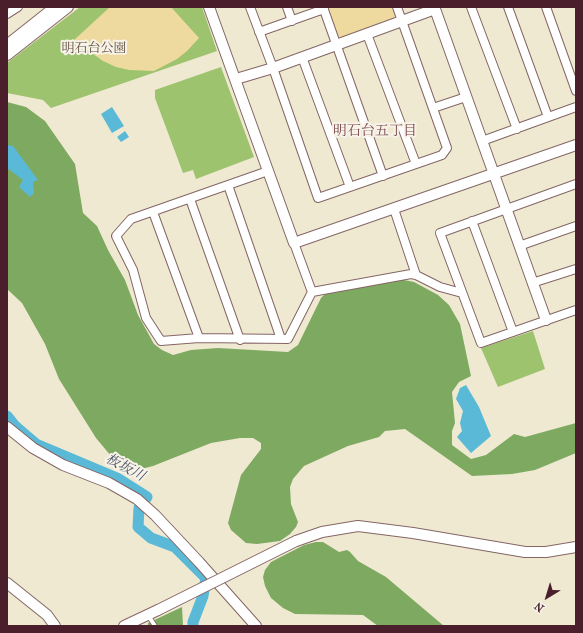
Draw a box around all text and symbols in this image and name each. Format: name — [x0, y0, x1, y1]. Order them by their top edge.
park label: 明石台公園 — [62, 41, 126, 57]
district label: 明石台五丁目 — [333, 124, 417, 140]
water label: 板坂川 — [103, 451, 147, 485]
north arrow — [527, 577, 567, 617]
text: N — [532, 599, 547, 615]

